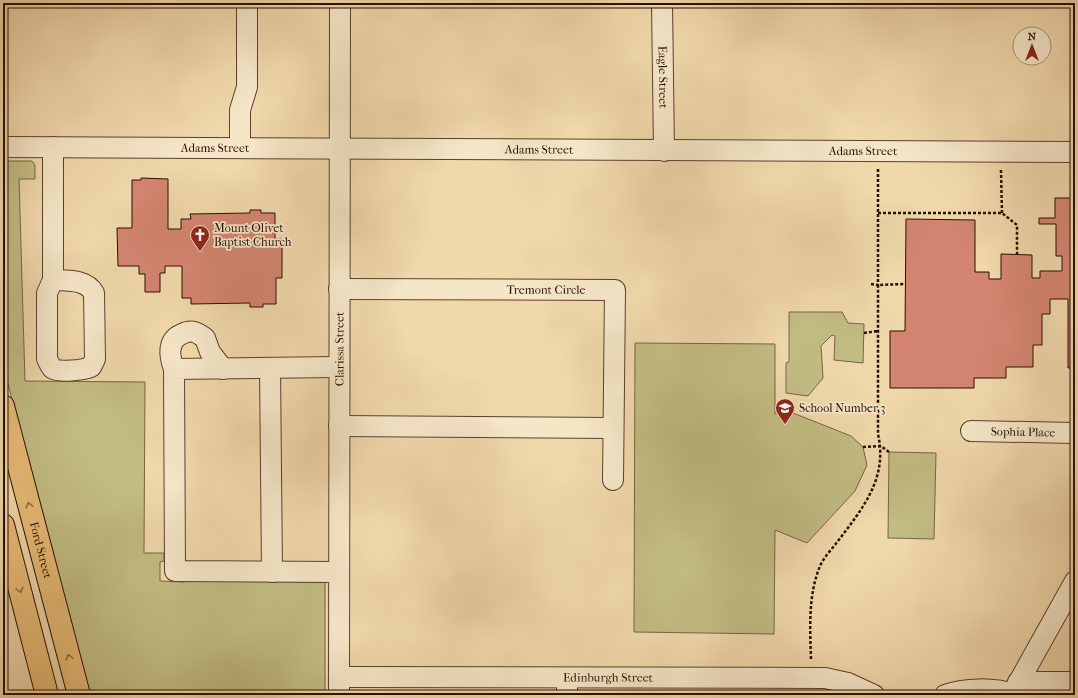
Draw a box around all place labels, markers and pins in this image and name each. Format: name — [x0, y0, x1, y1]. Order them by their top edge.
place label: Mount Olivet Baptist Church — [214, 221, 292, 249]
church icon: Mount Olivet Baptist Church — [189, 224, 211, 252]
school or university icon: School Number 3 — [774, 397, 796, 425]
place label: School Number 3 — [799, 401, 886, 415]

